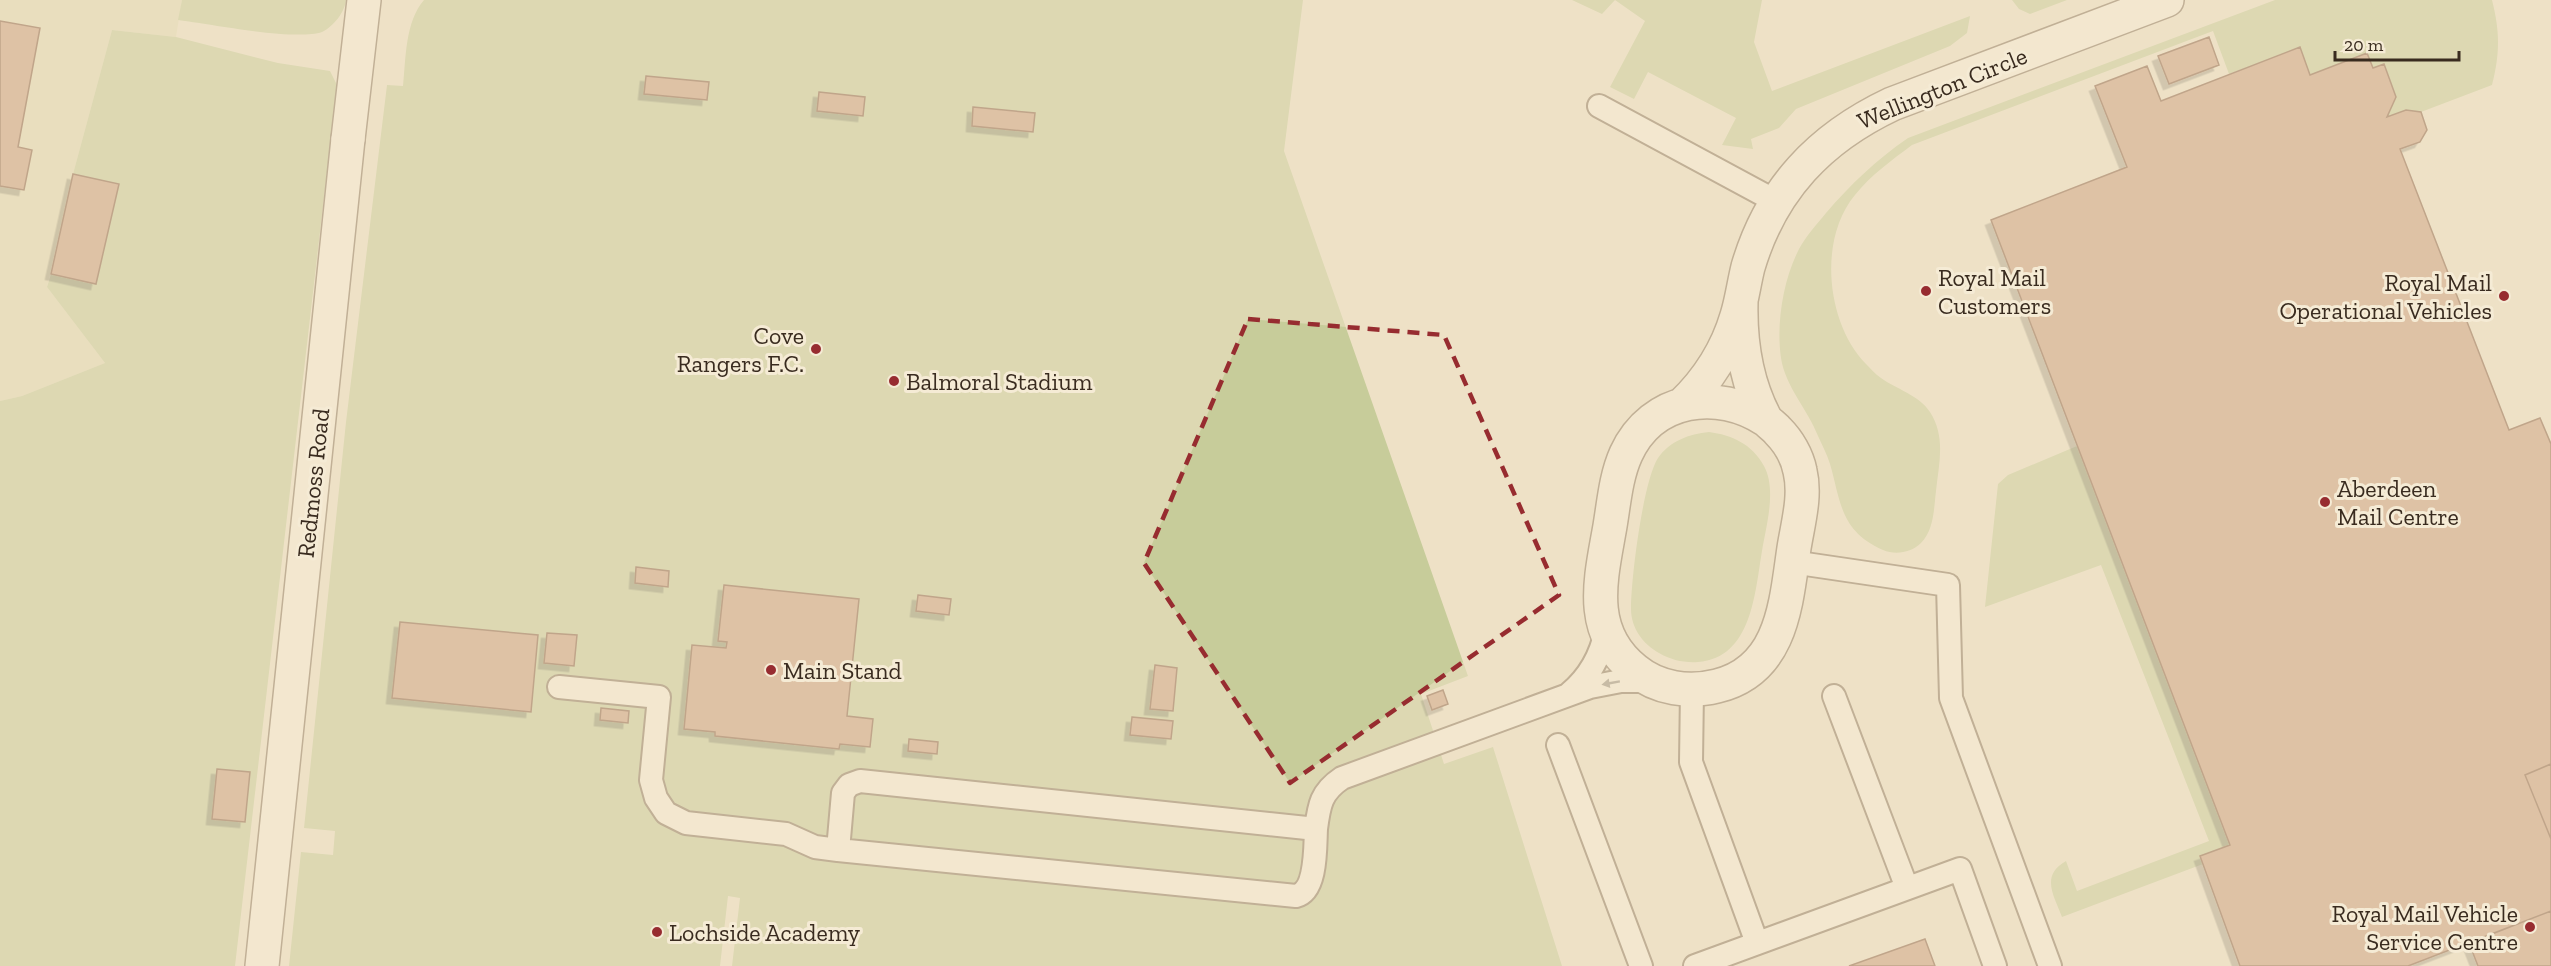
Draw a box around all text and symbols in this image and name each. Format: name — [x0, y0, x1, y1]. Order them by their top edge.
scale bar — [2335, 24, 2460, 62]
text: 20 m — [2344, 34, 2384, 56]
street label: Wellington Circle — [1853, 41, 2031, 135]
place label: Royal Mail Customers — [1938, 263, 2051, 320]
place label: Royal Mail Operational Vehicles — [2279, 268, 2492, 325]
marker: Royal Mail Customers — [1919, 284, 1933, 298]
marker: Royal Mail Operational Vehicles — [2497, 289, 2511, 303]
place label: Cove Rangers F.C. — [677, 321, 804, 378]
marker: Cove Rangers F.C. — [809, 342, 823, 356]
place label: Balmoral Stadium — [906, 367, 1093, 396]
marker: Balmoral Stadium — [887, 374, 901, 388]
street label: Redmoss Road — [291, 407, 335, 559]
place label: Aberdeen Mail Centre — [2337, 474, 2459, 531]
marker: Aberdeen Mail Centre — [2318, 495, 2332, 509]
place label: Main Stand — [783, 656, 902, 685]
marker: Main Stand — [764, 663, 778, 677]
one-way arrow — [1601, 679, 1620, 688]
place label: Royal Mail Vehicle Service Centre — [2331, 899, 2518, 956]
place label: Lochside Academy — [669, 918, 861, 947]
marker: Royal Mail Vehicle Service Centre — [2523, 920, 2537, 934]
marker: Lochside Academy — [650, 925, 664, 939]

